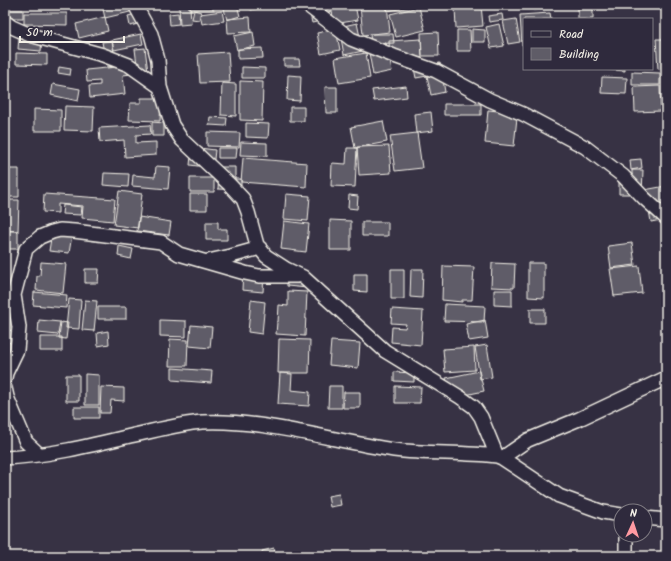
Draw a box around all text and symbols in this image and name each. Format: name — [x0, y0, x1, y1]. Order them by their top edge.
scale bar — [20, 18, 124, 44]
legend — [523, 18, 653, 70]
text: 50 m — [26, 23, 53, 42]
text: Road — [559, 25, 584, 44]
text: Building — [559, 45, 599, 64]
north arrow — [613, 503, 653, 543]
text: N — [630, 505, 637, 523]

